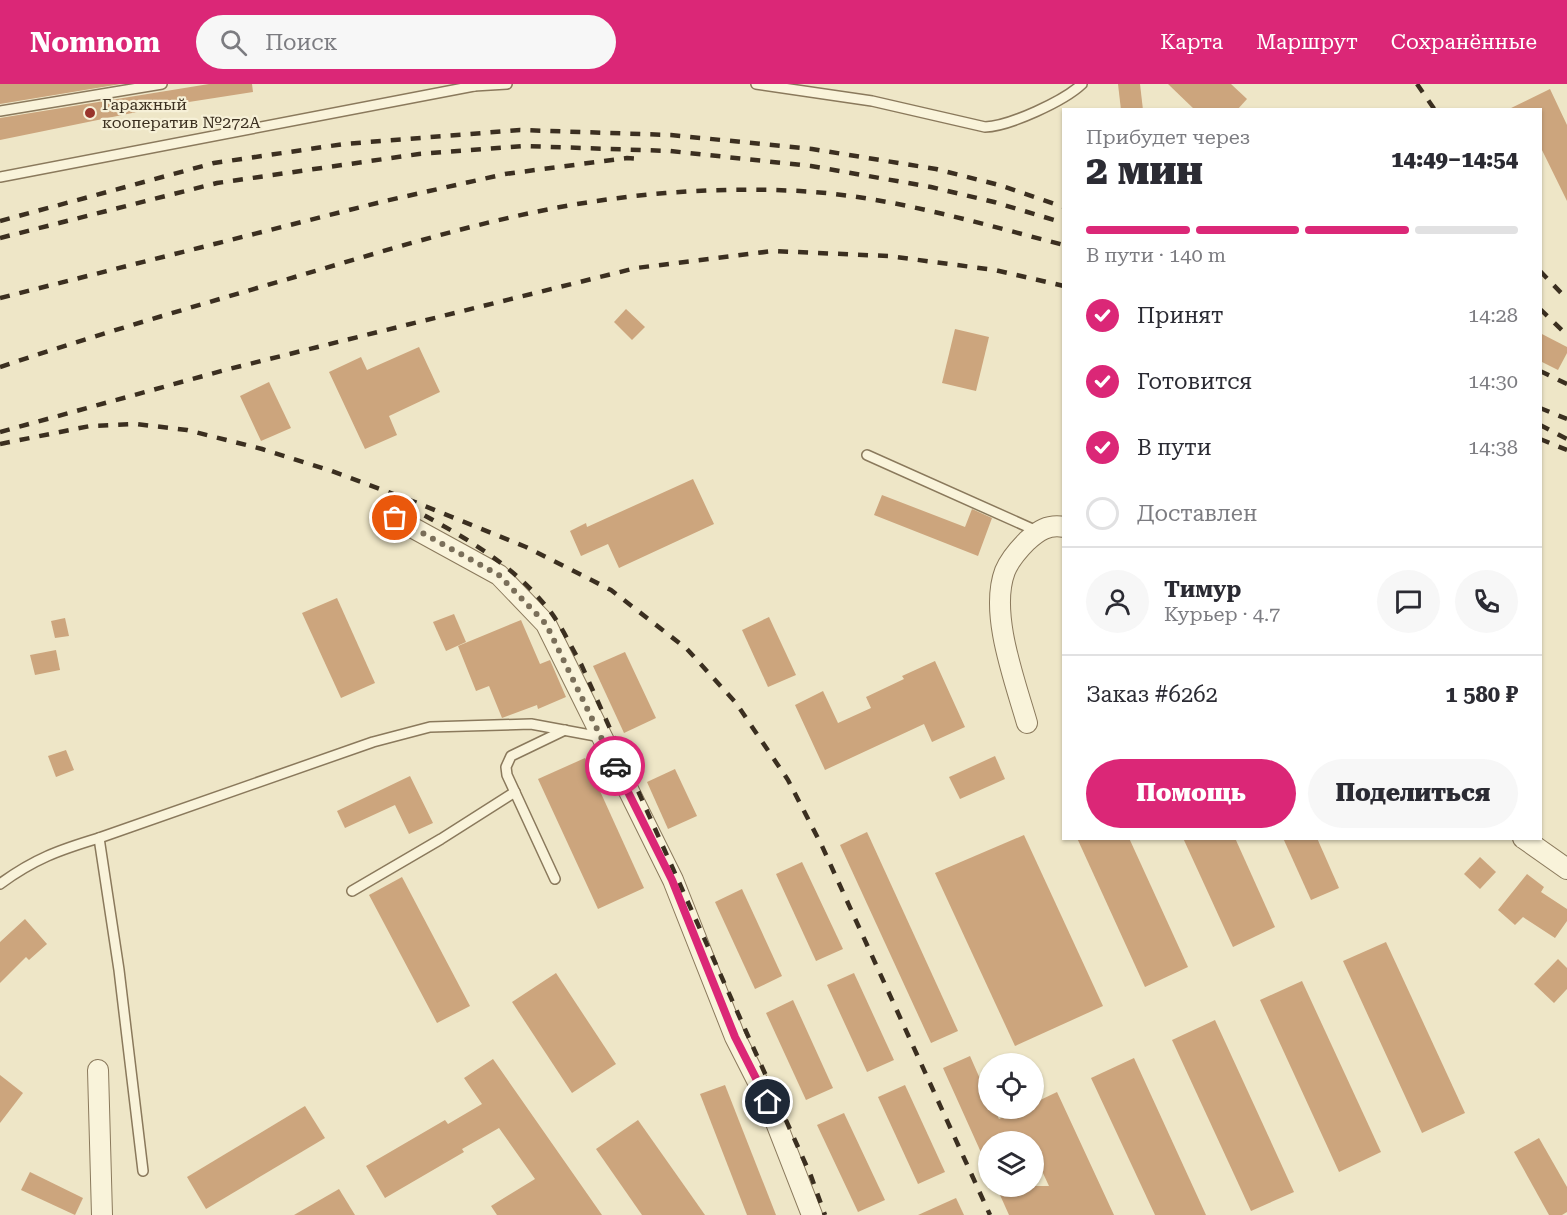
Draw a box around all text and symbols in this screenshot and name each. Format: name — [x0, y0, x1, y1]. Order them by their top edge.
search box — [196, 15, 616, 69]
text: Nomnom — [30, 26, 160, 59]
icon: search — [217, 26, 250, 59]
text: Поиск — [265, 30, 338, 55]
text: Карта — [1160, 30, 1223, 54]
text: Маршрут — [1256, 30, 1358, 54]
text: Сохранённые — [1391, 30, 1537, 54]
place label: Гаражный кооператив №272А — [102, 95, 261, 132]
marker: Гаражный кооператив №272А — [83, 106, 97, 120]
text: Прибудет через — [1086, 125, 1250, 149]
text: 14:49–14:54 — [1391, 147, 1518, 172]
text: 2 мин — [1086, 148, 1203, 194]
text: В пути · 140 m — [1086, 243, 1226, 267]
icon: check — [1086, 299, 1119, 332]
text: Принят — [1137, 303, 1224, 328]
text: 14:28 — [1468, 303, 1518, 327]
icon: check — [1086, 365, 1119, 398]
text: Готовится — [1137, 369, 1252, 394]
text: 14:30 — [1468, 369, 1518, 393]
icon: check — [1086, 431, 1119, 464]
text: В пути — [1137, 435, 1212, 460]
text: 14:38 — [1468, 435, 1518, 459]
pin — [369, 492, 420, 543]
icon: bag — [378, 501, 411, 534]
text: Доставлен — [1137, 501, 1257, 526]
button: person — [1086, 570, 1149, 633]
button: chat — [1377, 570, 1440, 633]
button: phone — [1455, 570, 1518, 633]
text: Тимур — [1164, 577, 1241, 602]
text: Курьер · 4.7 — [1164, 602, 1280, 626]
text: Заказ #6262 — [1086, 682, 1218, 707]
text: 1 580 ₽ — [1445, 682, 1518, 707]
courier — [585, 736, 645, 796]
icon: car — [599, 750, 632, 783]
button: Помощь — [1086, 759, 1296, 828]
button: Поделиться — [1308, 759, 1518, 828]
map controls — [978, 1053, 1044, 1197]
button: locate — [978, 1053, 1044, 1119]
pin — [742, 1076, 793, 1127]
icon: home — [751, 1085, 784, 1118]
button: layers — [978, 1131, 1044, 1197]

